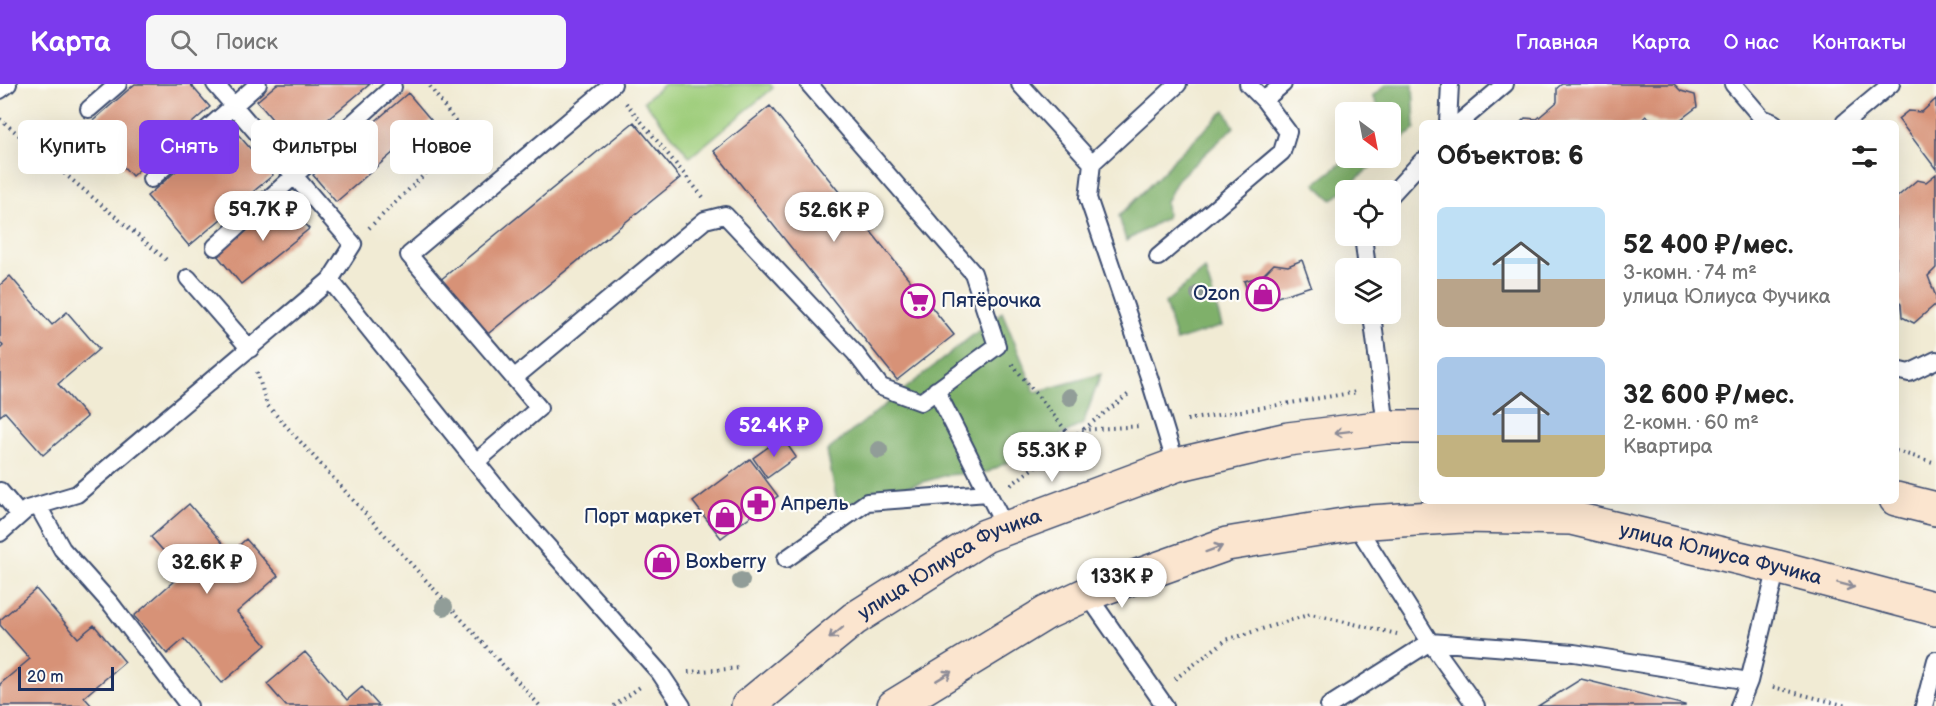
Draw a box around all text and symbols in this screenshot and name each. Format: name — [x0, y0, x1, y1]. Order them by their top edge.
search box — [146, 15, 566, 69]
text: Карта — [30, 26, 110, 59]
icon: search — [167, 26, 200, 59]
text: Поиск — [215, 29, 278, 56]
text: Главная — [1515, 30, 1598, 55]
text: Карта — [1631, 30, 1690, 55]
text: О нас — [1723, 30, 1779, 55]
text: Контакты — [1812, 30, 1906, 55]
north arrow — [1335, 102, 1401, 168]
map controls — [1335, 102, 1401, 324]
chip: Купить — [18, 120, 127, 174]
chip: Снять — [139, 120, 239, 174]
chip: Фильтры — [251, 120, 378, 174]
chip: Новое — [390, 120, 493, 174]
icon: filters — [1848, 140, 1881, 173]
text: Объектов: 6 — [1437, 141, 1584, 172]
button: locate — [1335, 180, 1401, 246]
pin: 59.7K ₽ — [208, 191, 318, 242]
pin: 52.6K ₽ — [779, 192, 889, 243]
text: 59.7K ₽ — [228, 198, 298, 222]
text: 52.6K ₽ — [799, 199, 869, 223]
text: 52 400 ₽/мес. — [1623, 230, 1794, 261]
icon: home — [1485, 231, 1557, 303]
button: layers — [1335, 258, 1401, 324]
text: 3-комн. · 74 m² — [1623, 261, 1757, 285]
shop icon: Ozon — [1245, 276, 1281, 312]
place label: Ozon — [1193, 282, 1240, 306]
supermarket icon: Пятёрочка — [900, 283, 936, 319]
text: улица Юлиуса Фучика — [1623, 285, 1830, 309]
place label: Пятёрочка — [941, 289, 1041, 313]
text: 32 600 ₽/мес. — [1623, 380, 1794, 411]
icon: home — [1485, 381, 1557, 453]
pin: 52.4K ₽ — [719, 407, 829, 458]
text: 2-комн. · 60 m² — [1623, 411, 1759, 435]
text: 52.4K ₽ — [739, 414, 809, 438]
one-way arrow — [1333, 427, 1353, 438]
pin: 55.3K ₽ — [997, 432, 1107, 483]
text: Квартира — [1623, 435, 1713, 459]
text: 55.3K ₽ — [1017, 439, 1087, 463]
pharmacy icon: Апрель — [740, 486, 776, 522]
place label: Апрель — [780, 492, 848, 516]
shop icon: Порт маркет — [707, 499, 743, 535]
street label: улица Юлиуса Фучика — [854, 504, 1045, 625]
place label: Порт маркет — [584, 505, 703, 529]
street label: улица Юлиуса Фучика — [1617, 518, 1825, 590]
one-way arrow — [1204, 542, 1223, 553]
pin: 32.6K ₽ — [152, 544, 262, 595]
shop icon: Boxberry — [644, 544, 680, 580]
place label: Boxberry — [685, 550, 766, 574]
text: 32.6K ₽ — [172, 551, 242, 575]
pin: 133K ₽ — [1073, 558, 1171, 609]
text: 133K ₽ — [1091, 565, 1153, 589]
one-way arrow — [1836, 580, 1855, 591]
one-way arrow — [828, 627, 844, 640]
scale bar — [18, 664, 114, 692]
text: 20 m — [27, 668, 63, 687]
one-way arrow — [935, 669, 952, 681]

